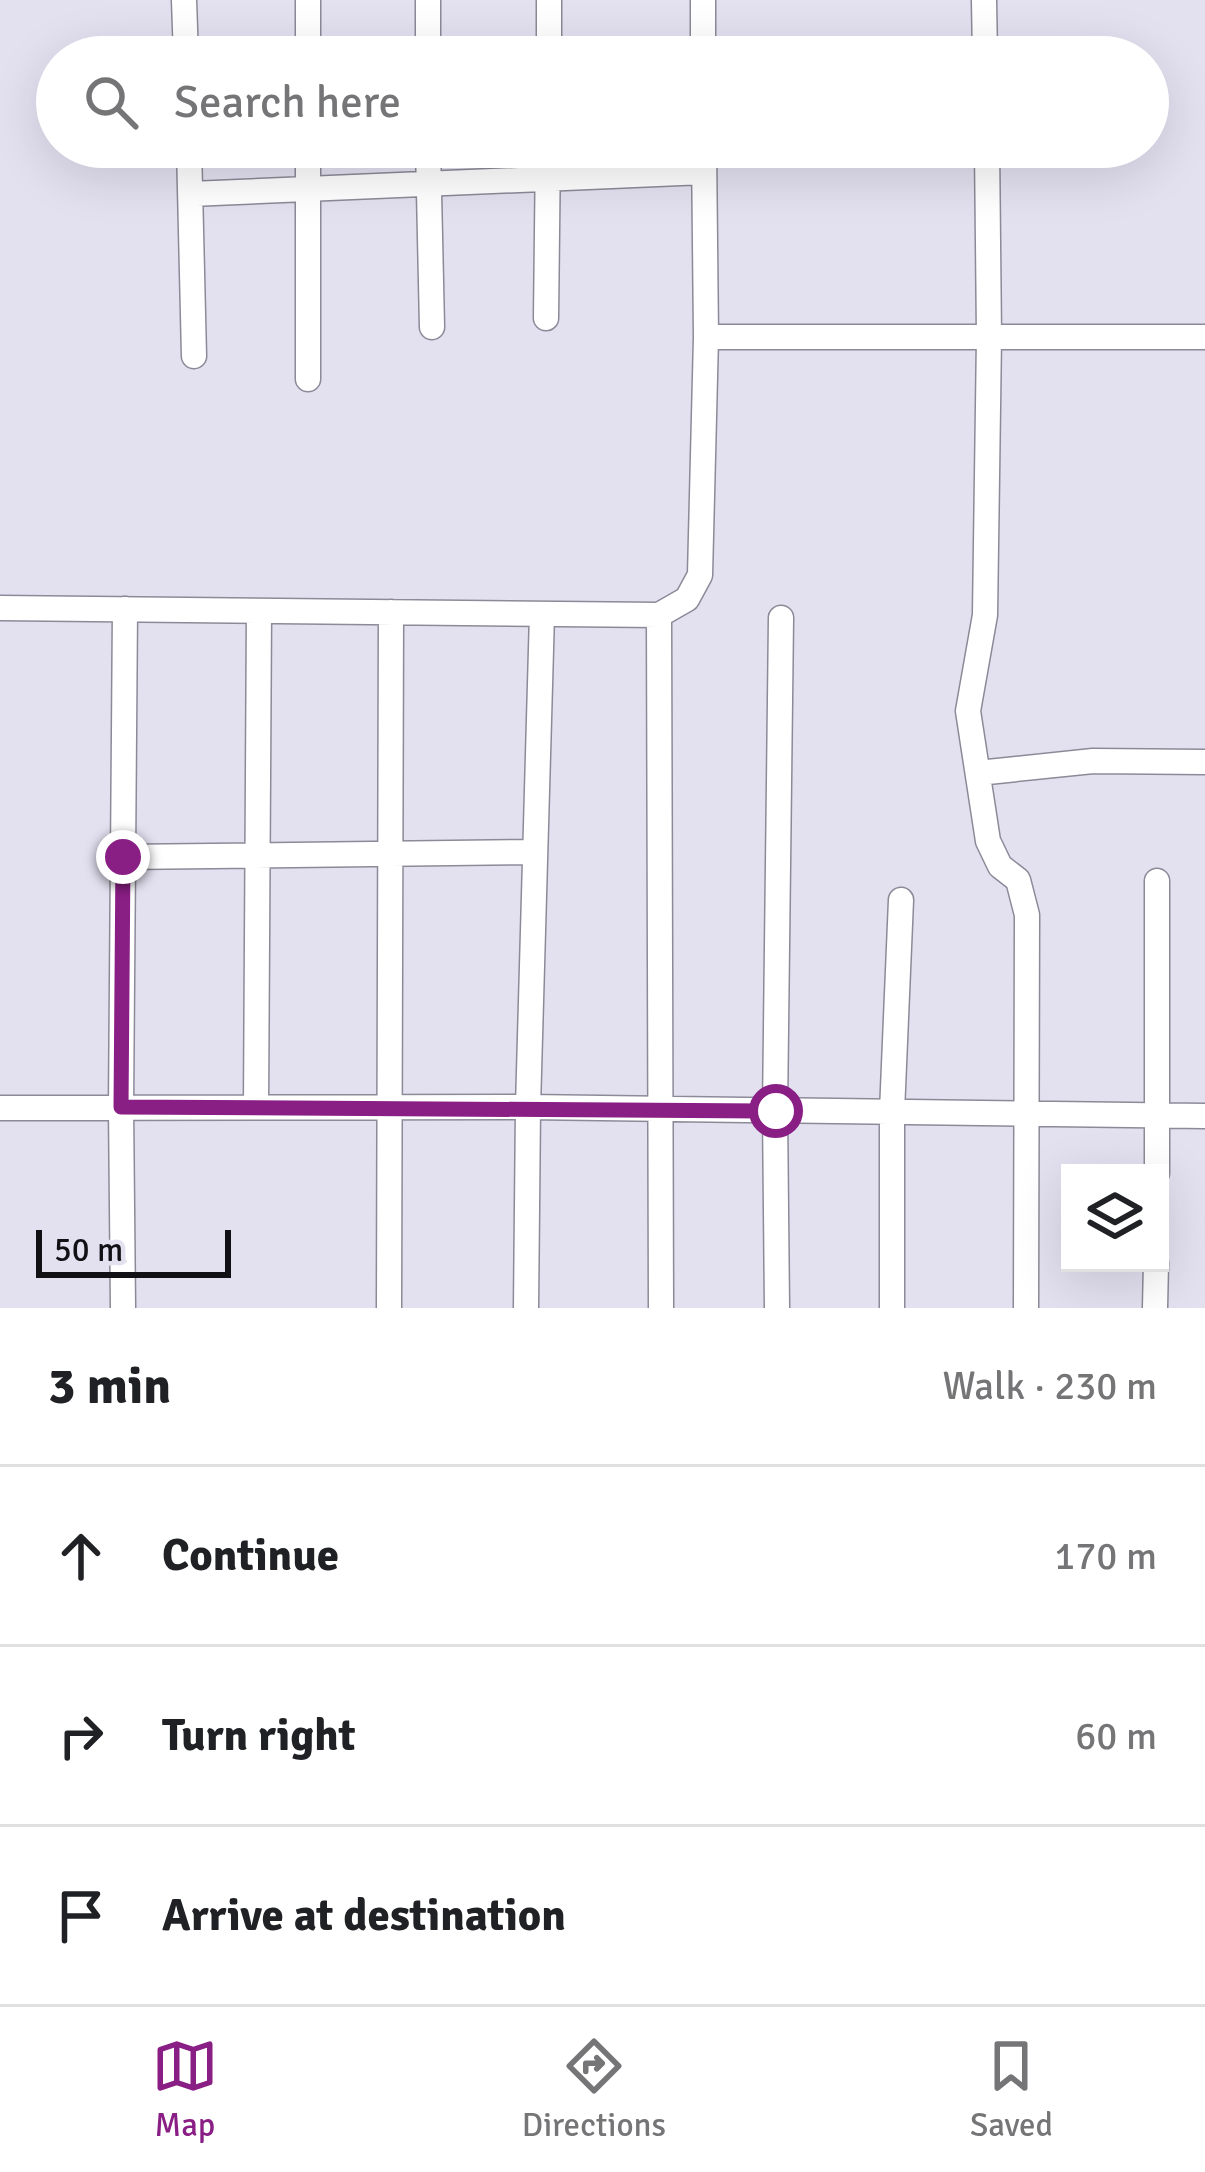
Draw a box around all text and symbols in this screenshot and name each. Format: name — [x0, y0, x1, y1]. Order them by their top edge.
search box — [36, 36, 1169, 168]
icon: search — [78, 69, 144, 135]
text: Search here — [174, 75, 401, 130]
route end — [96, 830, 150, 884]
route start — [749, 1084, 803, 1138]
map controls — [1061, 1164, 1169, 1272]
button: layers — [1061, 1164, 1169, 1272]
scale bar — [36, 1224, 231, 1277]
text: 50 m — [54, 1230, 123, 1271]
text: 3 min — [48, 1355, 171, 1418]
text: Walk · 230 m — [943, 1362, 1157, 1410]
icon: ahead — [48, 1523, 114, 1589]
text: Continue — [162, 1528, 339, 1583]
text: 170 m — [1054, 1532, 1157, 1580]
icon: right — [48, 1703, 114, 1769]
text: Turn right — [162, 1708, 356, 1763]
text: 60 m — [1075, 1712, 1157, 1760]
icon: arrive — [48, 1883, 114, 1949]
text: Arrive at destination — [162, 1888, 566, 1943]
tab: Map — [152, 2033, 218, 2146]
tab: Directions — [522, 2033, 666, 2146]
tab: Saved — [970, 2033, 1053, 2146]

